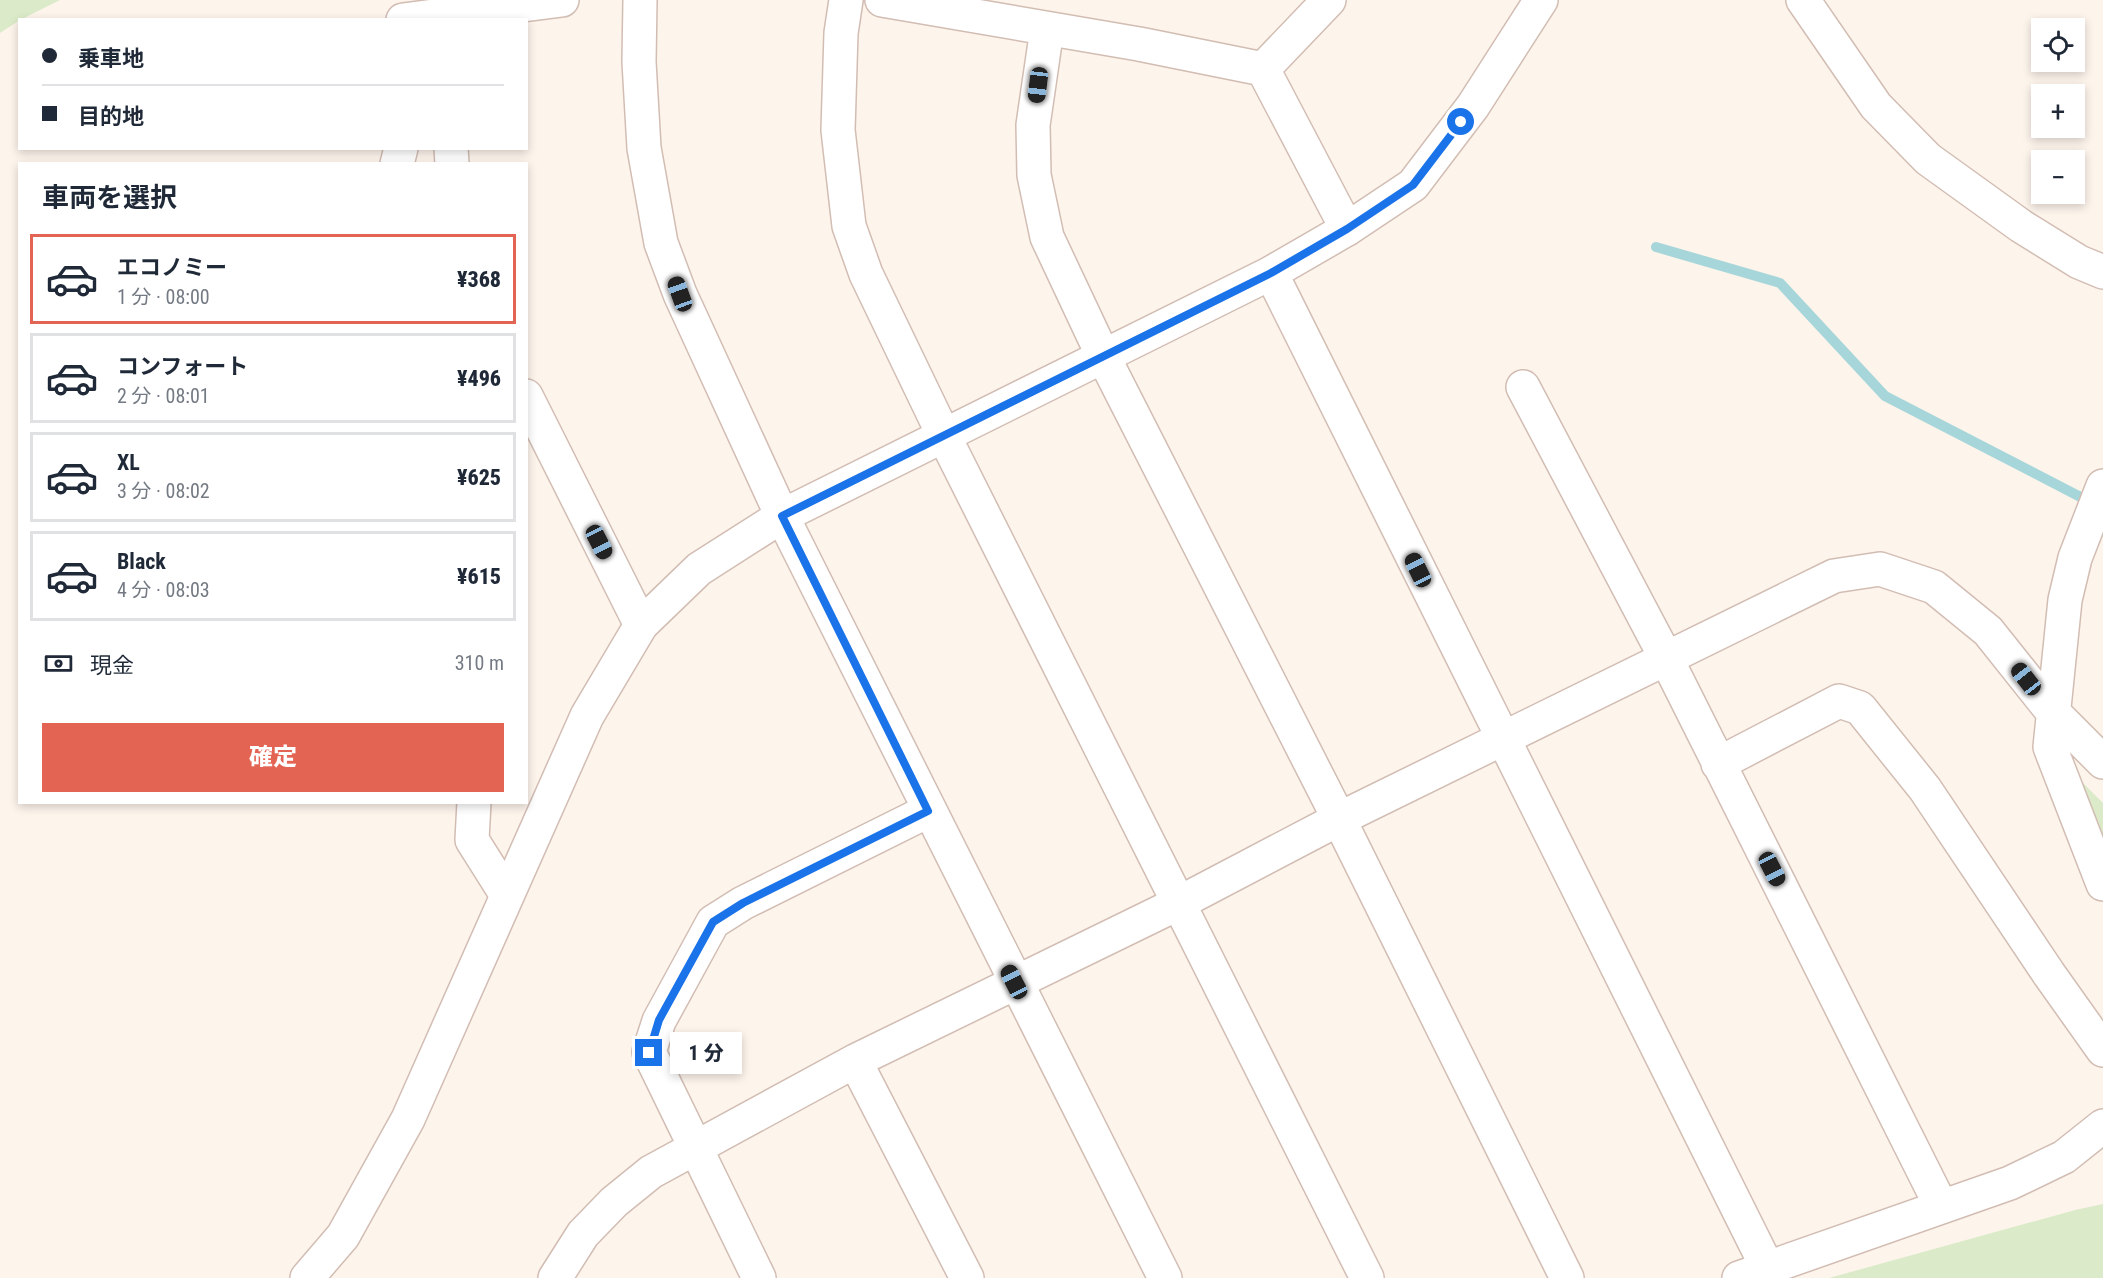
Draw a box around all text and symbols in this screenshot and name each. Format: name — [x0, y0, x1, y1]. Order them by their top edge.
map controls — [2031, 18, 2085, 204]
button: locate — [2031, 18, 2085, 72]
text: 乗車地 — [78, 46, 144, 71]
car — [1027, 66, 1049, 104]
button: + — [2031, 84, 2085, 138]
text: 目的地 — [78, 104, 144, 129]
route start — [1447, 108, 1474, 135]
button: − — [2031, 150, 2085, 204]
text: 車両を選択 — [42, 182, 177, 214]
icon: car — [45, 252, 99, 306]
text: エコノミー — [117, 255, 227, 280]
text: ¥368 — [457, 267, 501, 292]
car — [665, 274, 695, 314]
text: 1 分 · 08:00 — [117, 285, 210, 309]
icon: car — [45, 351, 99, 405]
text: コンフォート — [117, 354, 248, 379]
text: ¥496 — [457, 366, 501, 391]
text: 2 分 · 08:01 — [117, 384, 210, 408]
icon: car — [45, 450, 99, 504]
text: XL — [117, 450, 140, 475]
text: ¥625 — [457, 465, 501, 490]
text: 3 分 · 08:02 — [117, 479, 210, 503]
car — [583, 522, 615, 562]
icon: car — [45, 549, 99, 603]
text: Black — [117, 549, 166, 574]
car — [1402, 550, 1434, 590]
text: ¥615 — [457, 564, 501, 589]
text: 4 分 · 08:03 — [117, 578, 210, 602]
icon: cash — [42, 647, 75, 680]
text: 310 m — [455, 651, 504, 675]
text: 現金 — [90, 653, 134, 678]
car — [2008, 659, 2044, 699]
button: 確定 — [42, 723, 504, 792]
car — [1756, 849, 1788, 889]
car — [998, 962, 1030, 1002]
callout: 1 分 — [670, 1032, 742, 1074]
route end — [635, 1039, 662, 1066]
text: 1 分 — [689, 1041, 723, 1065]

